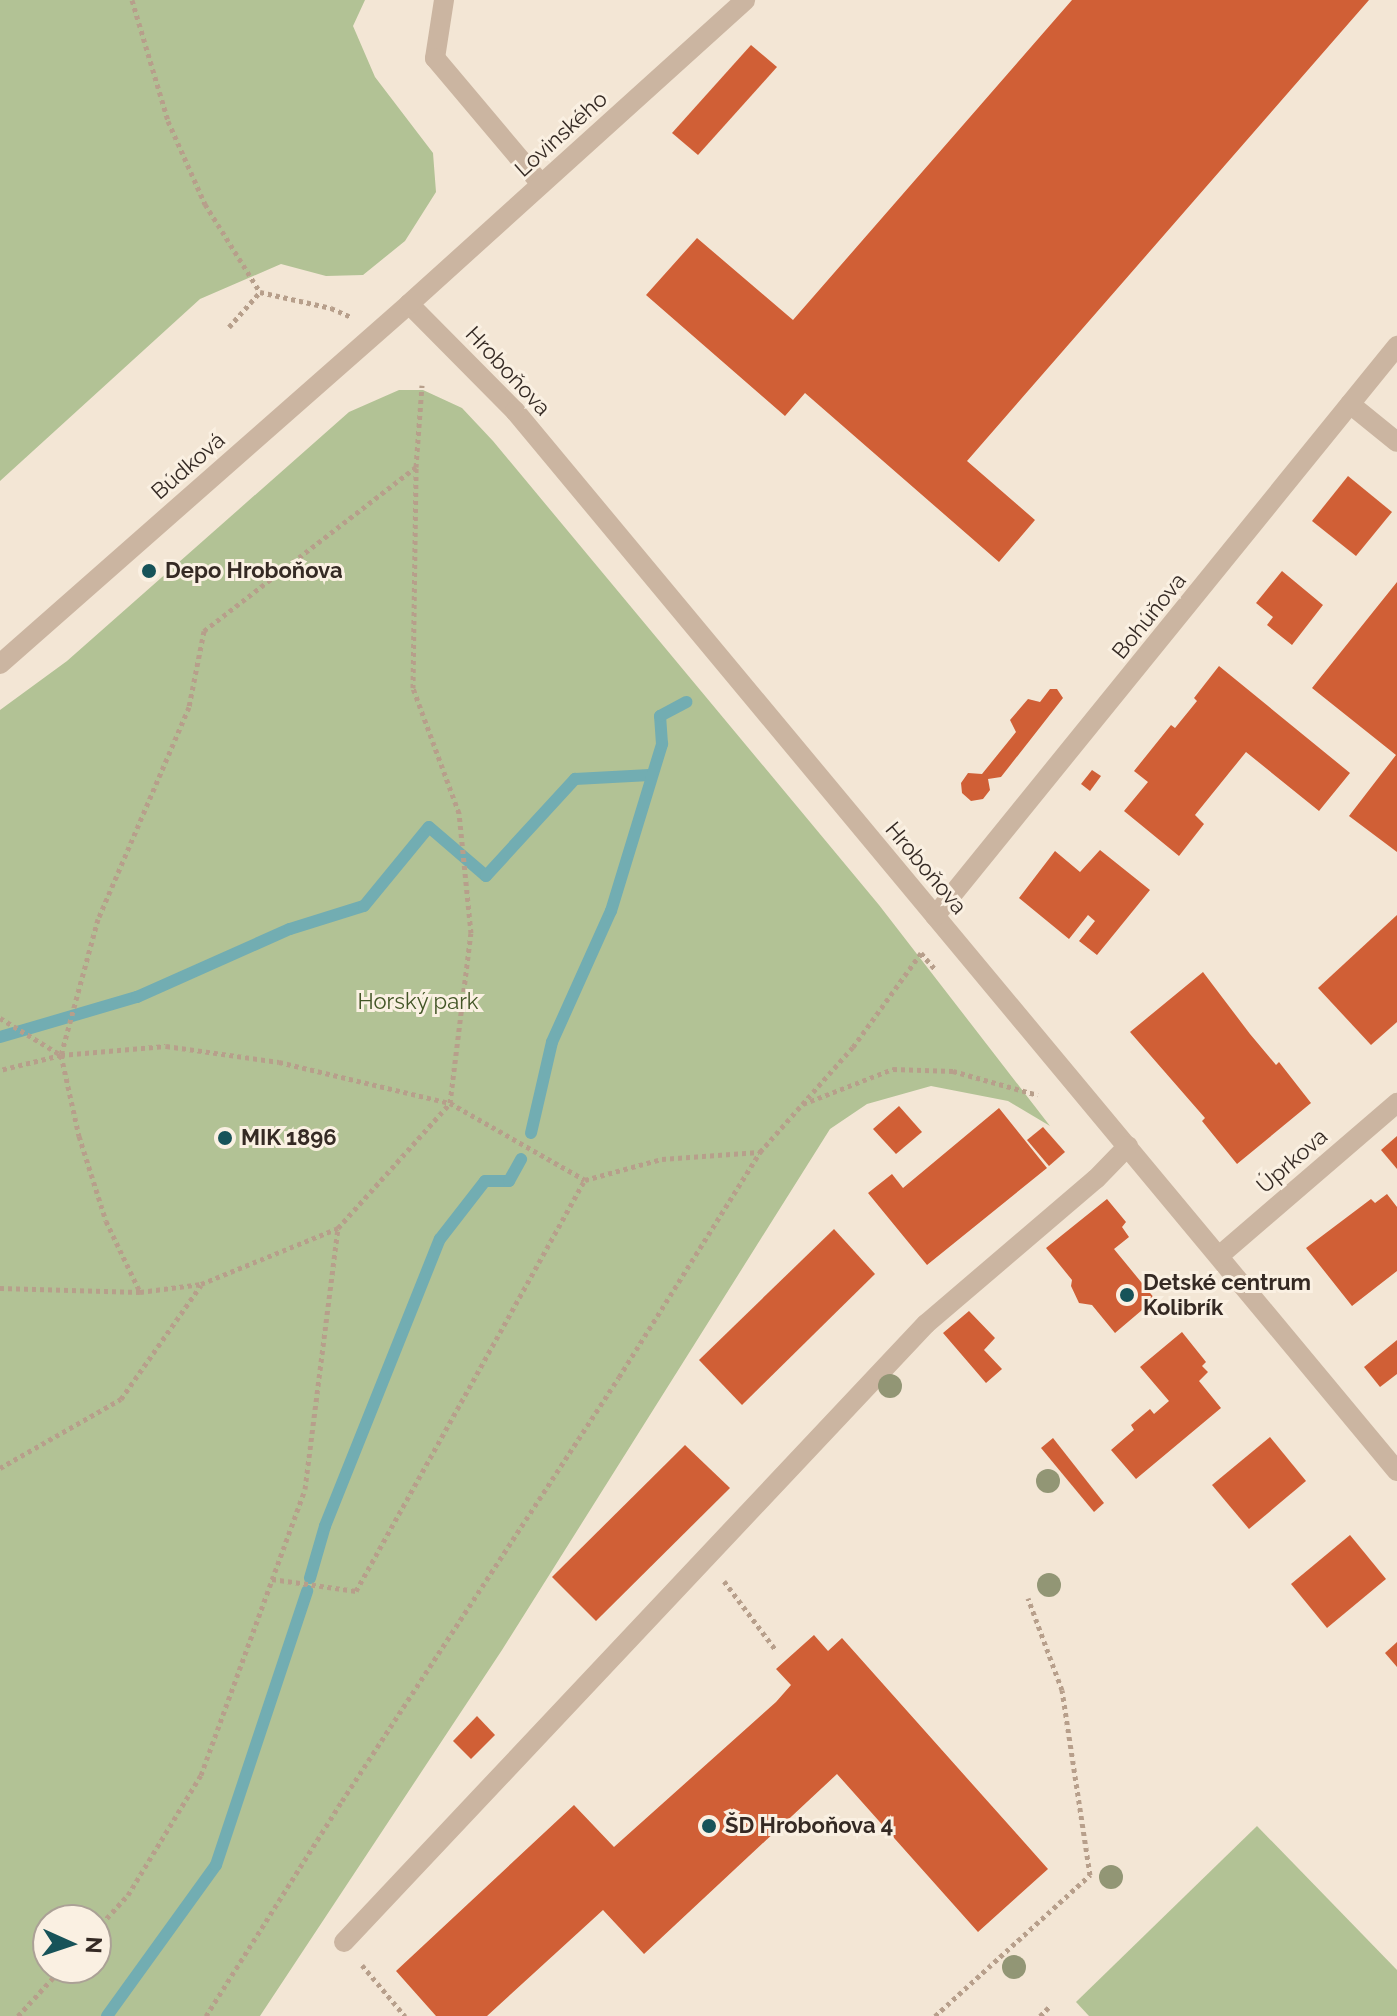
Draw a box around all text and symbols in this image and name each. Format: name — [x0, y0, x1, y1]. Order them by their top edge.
street label: Lovinského — [509, 86, 613, 182]
street label: Hroboňova — [460, 321, 556, 421]
street label: Búdková — [146, 427, 230, 505]
place label: Depo Hroboňova — [165, 558, 343, 584]
marker: Depo Hroboňova — [140, 562, 158, 580]
street label: Bohúňova — [1106, 568, 1192, 664]
street label: Hroboňova — [880, 817, 972, 919]
park label: Horský park — [357, 989, 479, 1015]
street label: Úprkova — [1251, 1123, 1333, 1199]
place label: MIK 1896 — [241, 1125, 337, 1151]
marker: MIK 1896 — [216, 1129, 234, 1147]
place label: Detské centrum Kolibrík — [1143, 1269, 1311, 1320]
marker: Detské centrum Kolibrík — [1118, 1286, 1136, 1304]
place label: ŠD Hroboňova 4 — [725, 1813, 893, 1839]
marker: ŠD Hroboňova 4 — [700, 1817, 718, 1835]
north arrow — [32, 1904, 112, 1984]
text: N — [81, 1936, 107, 1954]

